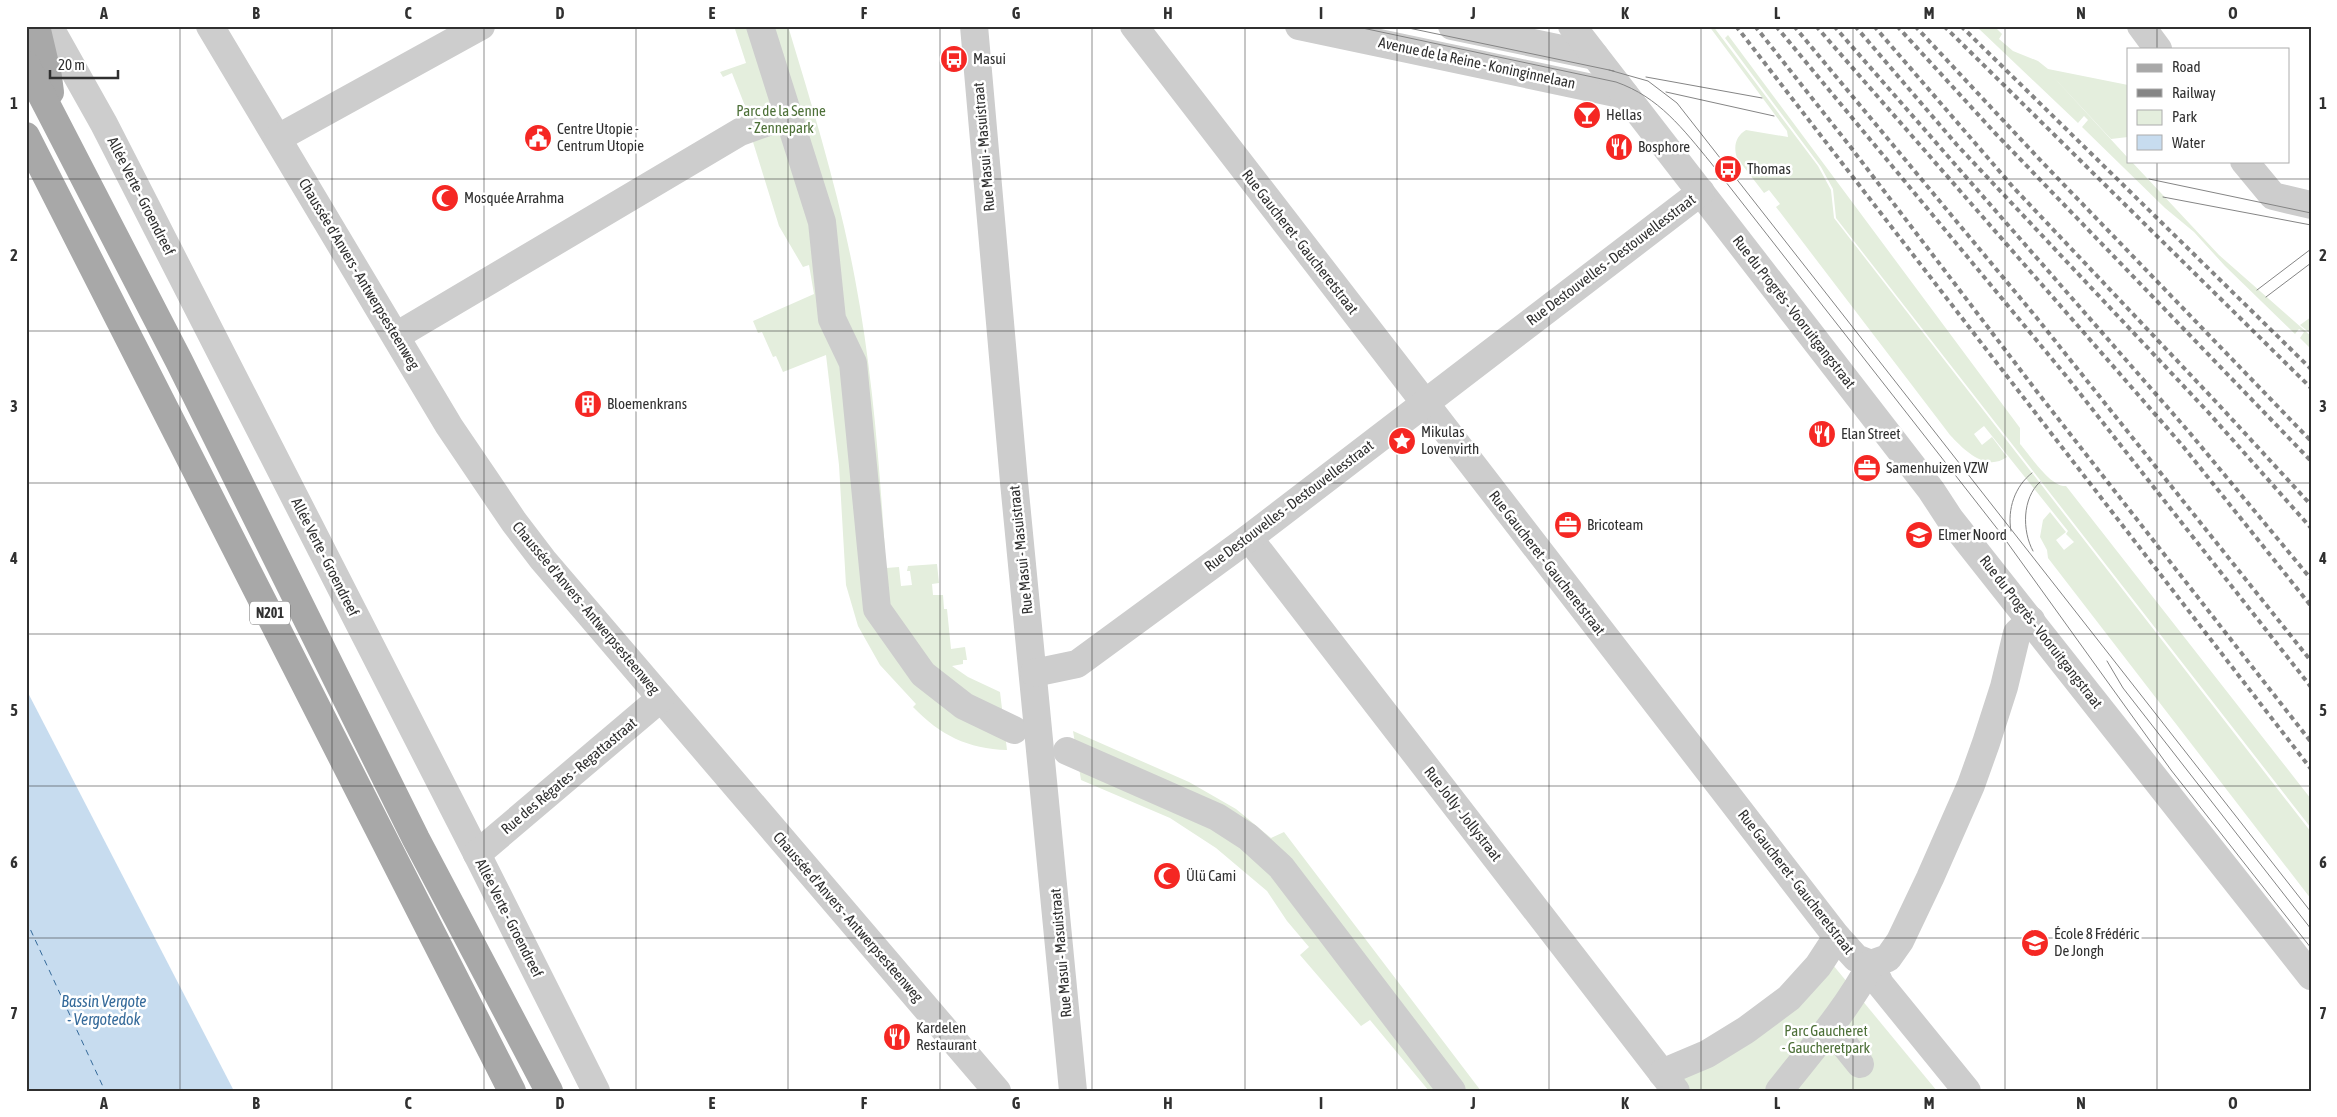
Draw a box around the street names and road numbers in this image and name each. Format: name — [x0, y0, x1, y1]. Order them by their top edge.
street label: Avenue de la Reine - Koninginnelaan — [1377, 33, 1577, 92]
street label: Rue Masui - Masuistraat — [969, 82, 998, 212]
street label: Allée Verte - Groendreef — [104, 134, 179, 258]
street label: Rue Gaucheret - Gaucheretstraat — [1239, 166, 1362, 317]
street label: Chaussée d'Anvers - Antwerpsesteenweg — [296, 175, 424, 373]
street label: Rue Destouvelles - Destouvellesstraat — [1523, 191, 1698, 329]
street label: Rue du Progrès - Vooruitgangstraat — [1730, 232, 1859, 391]
street label: Rue Destouvelles - Destouvellesstraat — [1201, 437, 1376, 575]
street label: Rue Masui - Masuistraat — [1005, 485, 1036, 615]
street label: Rue Gaucheret - Gaucheretstraat — [1486, 487, 1609, 638]
street label: Allée Verte - Groendreef — [288, 495, 363, 619]
street label: Chaussée d'Anvers - Antwerpsesteenweg — [509, 518, 664, 698]
street label: Rue du Progrès - Vooruitgangstraat — [1977, 552, 2106, 711]
road number: N201 — [250, 602, 290, 624]
street label: Rue des Régates - Regattastraat — [498, 714, 640, 837]
street label: Rue Jolly - Jollystraat — [1421, 763, 1506, 864]
street label: Rue Gaucheret - Gaucheretstraat — [1735, 806, 1858, 957]
street label: Chaussée d'Anvers - Antwerpsesteenweg — [770, 828, 927, 1006]
street label: Allée Verte - Groendreef — [472, 856, 547, 980]
street label: Rue Masui - Masuistraat — [1046, 888, 1075, 1018]

